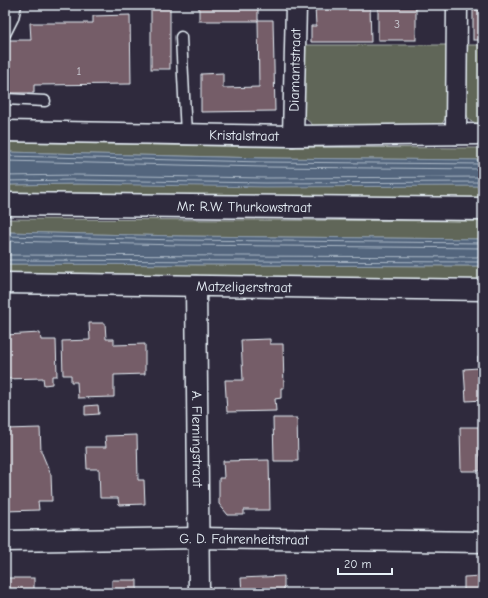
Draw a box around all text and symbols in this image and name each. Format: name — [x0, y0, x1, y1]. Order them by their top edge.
house number: 3 — [394, 17, 400, 31]
street label: Diamantstraat — [285, 27, 304, 112]
house number: 1 — [77, 64, 82, 78]
street label: Kristalstraat — [209, 126, 280, 144]
street label: Mr. R.W. Thurkowstraat — [177, 197, 312, 216]
street label: Matzeligerstraat — [196, 277, 293, 296]
street label: A. Flemingstraat — [189, 391, 206, 488]
street label: G. D. Fahrenheitstraat — [179, 529, 310, 548]
scale bar — [338, 550, 392, 576]
text: 20 m — [344, 557, 372, 571]

